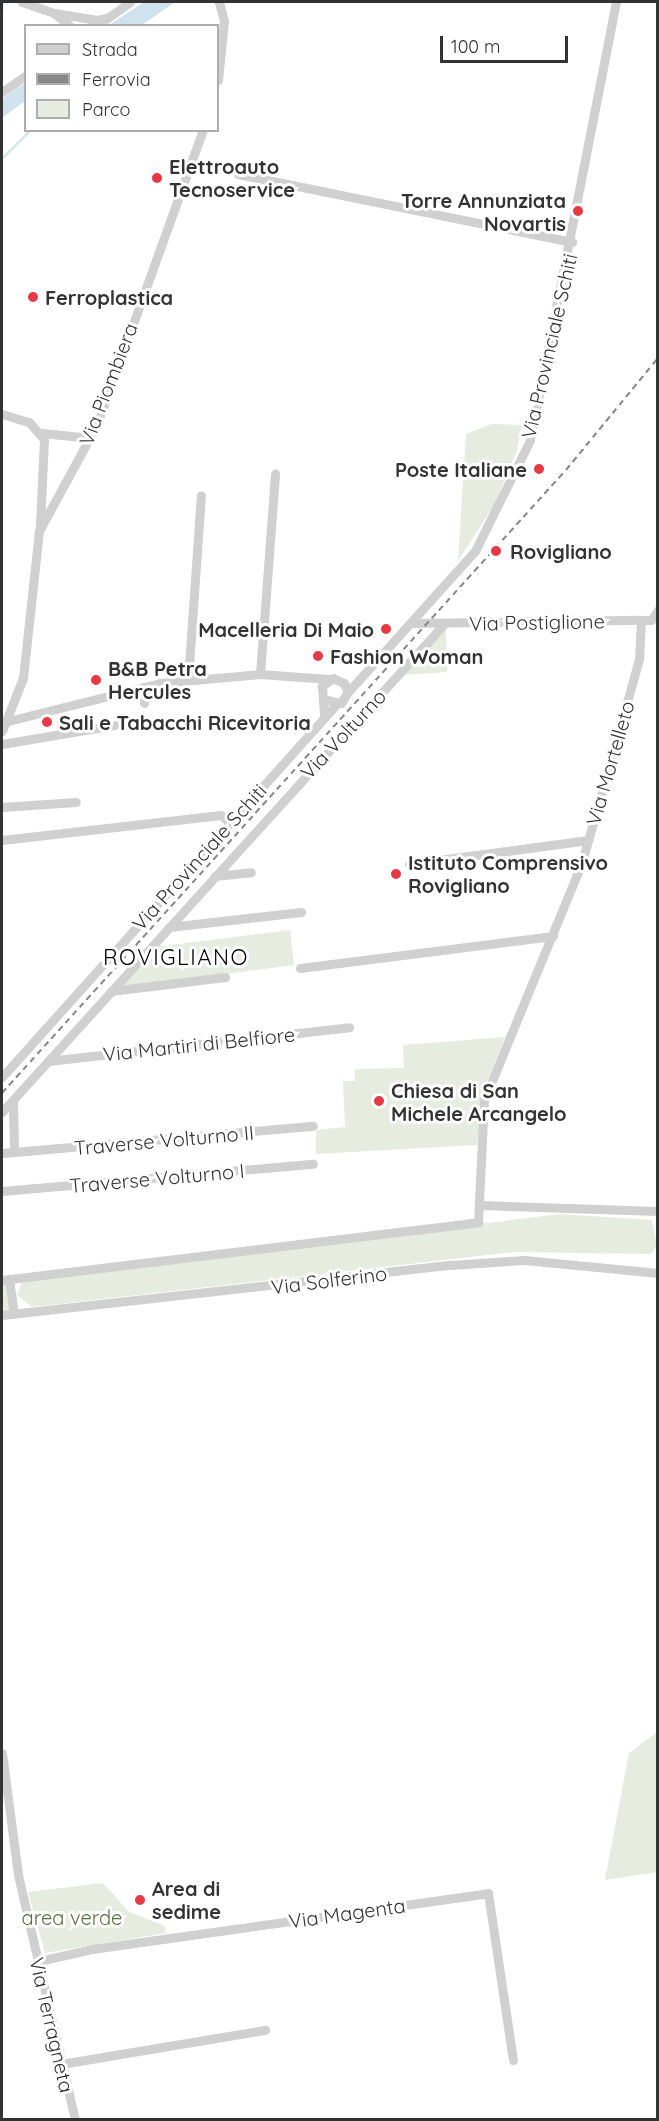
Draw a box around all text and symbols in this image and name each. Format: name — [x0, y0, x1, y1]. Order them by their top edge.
legend — [24, 24, 219, 132]
scale bar — [443, 24, 570, 62]
text: 100 m — [451, 35, 500, 58]
text: Strada — [82, 38, 138, 61]
text: Ferrovia — [82, 68, 151, 91]
text: Parco — [82, 98, 130, 121]
place label: Elettroauto Tecnoservice — [169, 154, 295, 201]
marker: Elettroauto Tecnoservice — [150, 171, 164, 185]
place label: Torre Annunziata Novartis — [401, 188, 566, 235]
marker: Torre Annunziata Novartis — [571, 204, 585, 218]
street label: Via Provinciale Schiti — [516, 251, 582, 441]
place label: Ferroplastica — [45, 285, 173, 309]
marker: Ferroplastica — [26, 290, 40, 304]
street label: Via Piombiera — [74, 320, 142, 448]
place label: Poste Italiane — [395, 457, 527, 481]
marker: Poste Italiane — [532, 462, 546, 476]
place label: Rovigliano — [510, 539, 612, 563]
marker: Rovigliano — [487, 542, 505, 560]
street label: Via Postiglione — [469, 609, 605, 635]
place label: Macelleria Di Maio — [198, 617, 374, 641]
marker: Macelleria Di Maio — [379, 622, 393, 636]
place label: Fashion Woman — [330, 644, 483, 668]
marker: Fashion Woman — [311, 649, 325, 663]
place label: B&B Petra Hercules — [108, 656, 207, 703]
marker: B&B Petra Hercules — [89, 673, 103, 687]
street label: Via Volturno — [295, 684, 391, 784]
street label: Via Mortelleto — [581, 698, 639, 828]
place label: Sali e Tabacchi Ricevitoria — [59, 710, 311, 734]
marker: Sali e Tabacchi Ricevitoria — [40, 715, 54, 729]
street label: Via Provinciale Schiti — [127, 779, 271, 935]
place label: Istituto Comprensivo Rovigliano — [408, 850, 608, 897]
marker: Istituto Comprensivo Rovigliano — [389, 867, 403, 881]
district label: ROVIGLIANO — [103, 945, 249, 971]
street label: Via Martiri di Belfiore — [102, 1022, 296, 1066]
place label: Chiesa di San Michele Arcangelo — [391, 1078, 566, 1125]
marker: Chiesa di San Michele Arcangelo — [372, 1094, 386, 1108]
street label: Traverse Volturno II — [73, 1120, 255, 1160]
street label: Traverse Volturno I — [69, 1158, 245, 1198]
street label: Via Solferino — [270, 1261, 388, 1299]
place label: Area di sedime — [152, 1876, 221, 1923]
marker: Area di sedime — [133, 1893, 147, 1907]
street label: Via Magenta — [287, 1893, 407, 1933]
park label: area verde — [22, 1905, 122, 1929]
street label: Via Terragneta — [25, 1955, 79, 2095]

